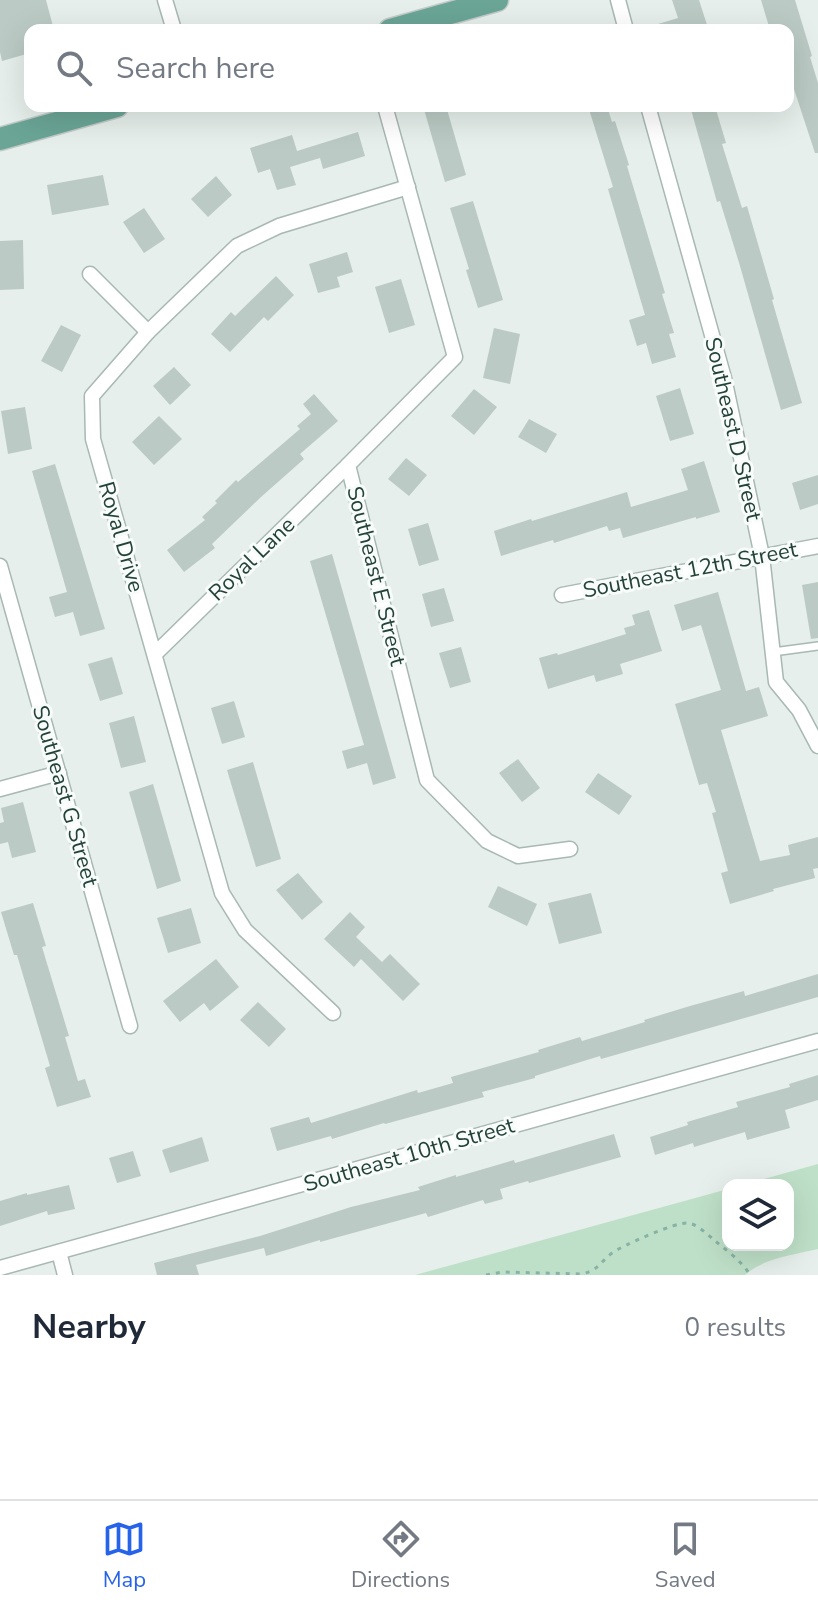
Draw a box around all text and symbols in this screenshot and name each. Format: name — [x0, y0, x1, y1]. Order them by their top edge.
search box — [24, 24, 794, 112]
icon: search — [52, 46, 96, 90]
text: Search here — [116, 48, 275, 89]
street label: Southeast D Street — [697, 334, 769, 524]
street label: Royal Drive — [91, 478, 151, 596]
street label: Southeast E Street — [339, 483, 413, 669]
street label: Royal Lane — [202, 510, 302, 608]
street label: Southeast 12th Street — [580, 534, 800, 606]
street label: Southeast G Street — [25, 702, 105, 890]
street label: Southeast 10th Street — [300, 1110, 518, 1199]
map controls — [722, 1179, 794, 1251]
button: layers — [722, 1179, 794, 1251]
text: Nearby — [32, 1304, 146, 1350]
text: 0 results — [685, 1310, 786, 1345]
tab: Map — [102, 1517, 146, 1595]
tab: Directions — [351, 1517, 450, 1595]
tab: Saved — [655, 1517, 716, 1595]

